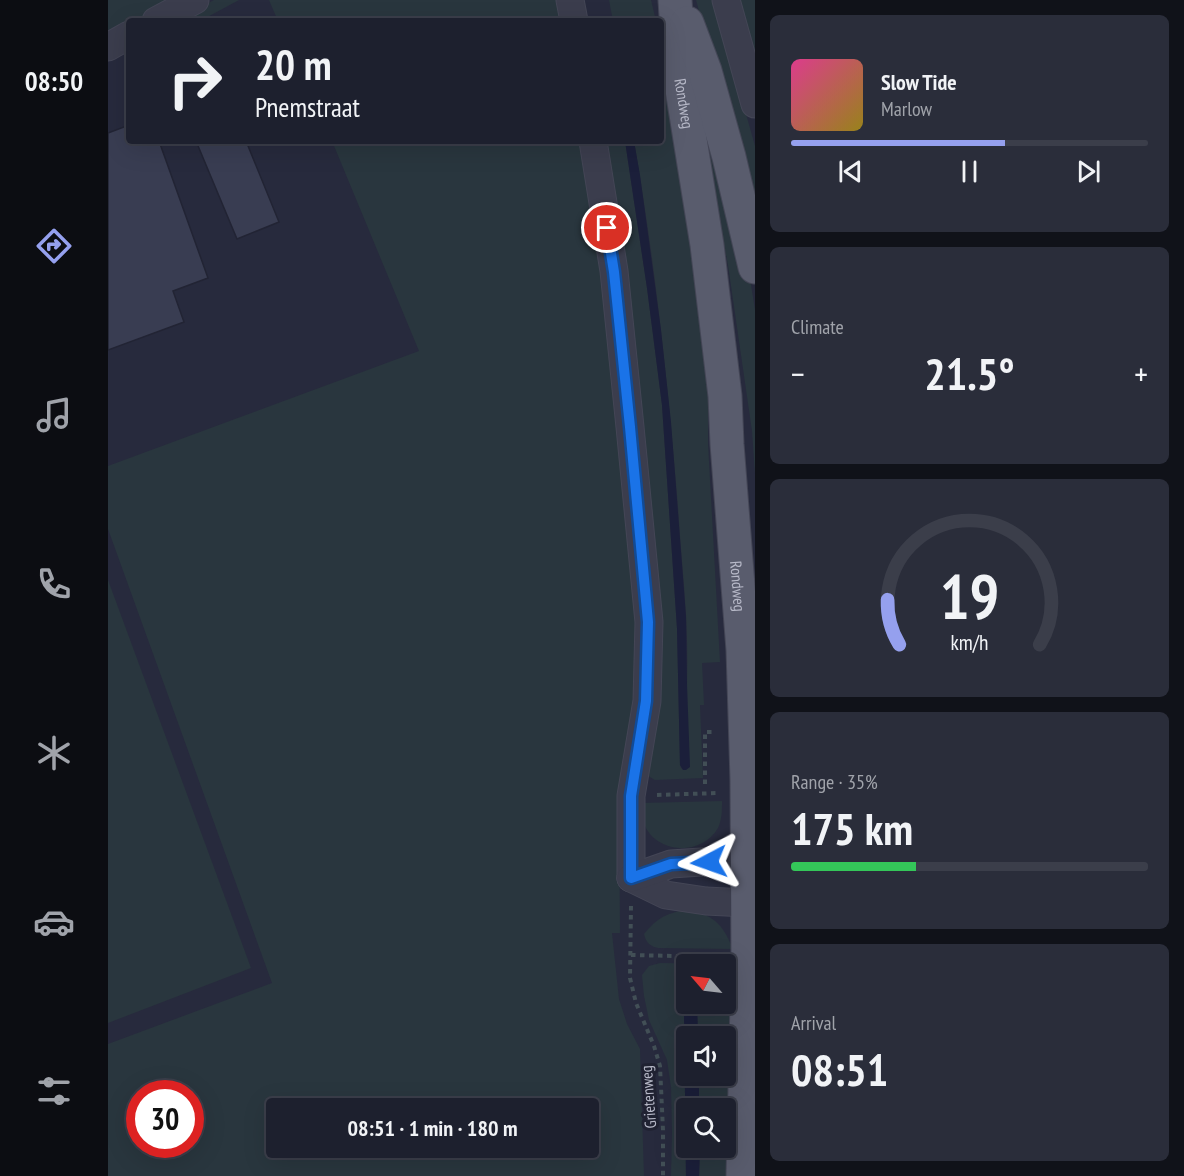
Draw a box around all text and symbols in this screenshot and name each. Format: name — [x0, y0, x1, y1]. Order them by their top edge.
text: 20 m — [255, 37, 332, 92]
icon: right — [156, 42, 234, 120]
text: 08:50 — [25, 64, 83, 98]
text: Slow Tide — [881, 68, 957, 96]
street label: Rondweg — [670, 77, 698, 130]
text: Pnemstraat — [255, 90, 360, 124]
text: Marlow — [881, 96, 932, 122]
icon: previous — [834, 155, 867, 188]
icon: pause — [953, 155, 986, 188]
icon: next — [1072, 155, 1105, 188]
pin — [581, 202, 632, 253]
icon: arrive — [590, 211, 623, 244]
icon: directions — [33, 225, 75, 267]
text: Climate — [791, 314, 844, 340]
text: 21.5° — [924, 344, 1015, 402]
text: − — [791, 352, 805, 395]
text: + — [1134, 352, 1148, 395]
icon: music — [33, 394, 75, 436]
text: 19 — [940, 555, 999, 636]
street label: Rondweg — [726, 560, 750, 612]
icon: phone — [33, 563, 75, 605]
text: km/h — [950, 628, 989, 656]
icon: climate — [33, 732, 75, 774]
text: Range · 35% — [791, 769, 878, 795]
text: 175 km — [791, 799, 913, 857]
position arrow — [677, 830, 741, 894]
icon: car — [33, 901, 75, 943]
north arrow — [676, 954, 736, 1014]
map controls — [676, 954, 736, 1158]
text: Arrival — [791, 1010, 836, 1036]
button: sound — [676, 1026, 736, 1086]
text: 08:51 — [791, 1040, 888, 1098]
street label: Grietenweg — [636, 1065, 660, 1129]
icon: filters — [33, 1070, 75, 1112]
speed limit sign: 30 — [126, 1080, 204, 1158]
button: search — [676, 1098, 736, 1158]
text: 08:51 · 1 min · 180 m — [347, 1114, 518, 1142]

